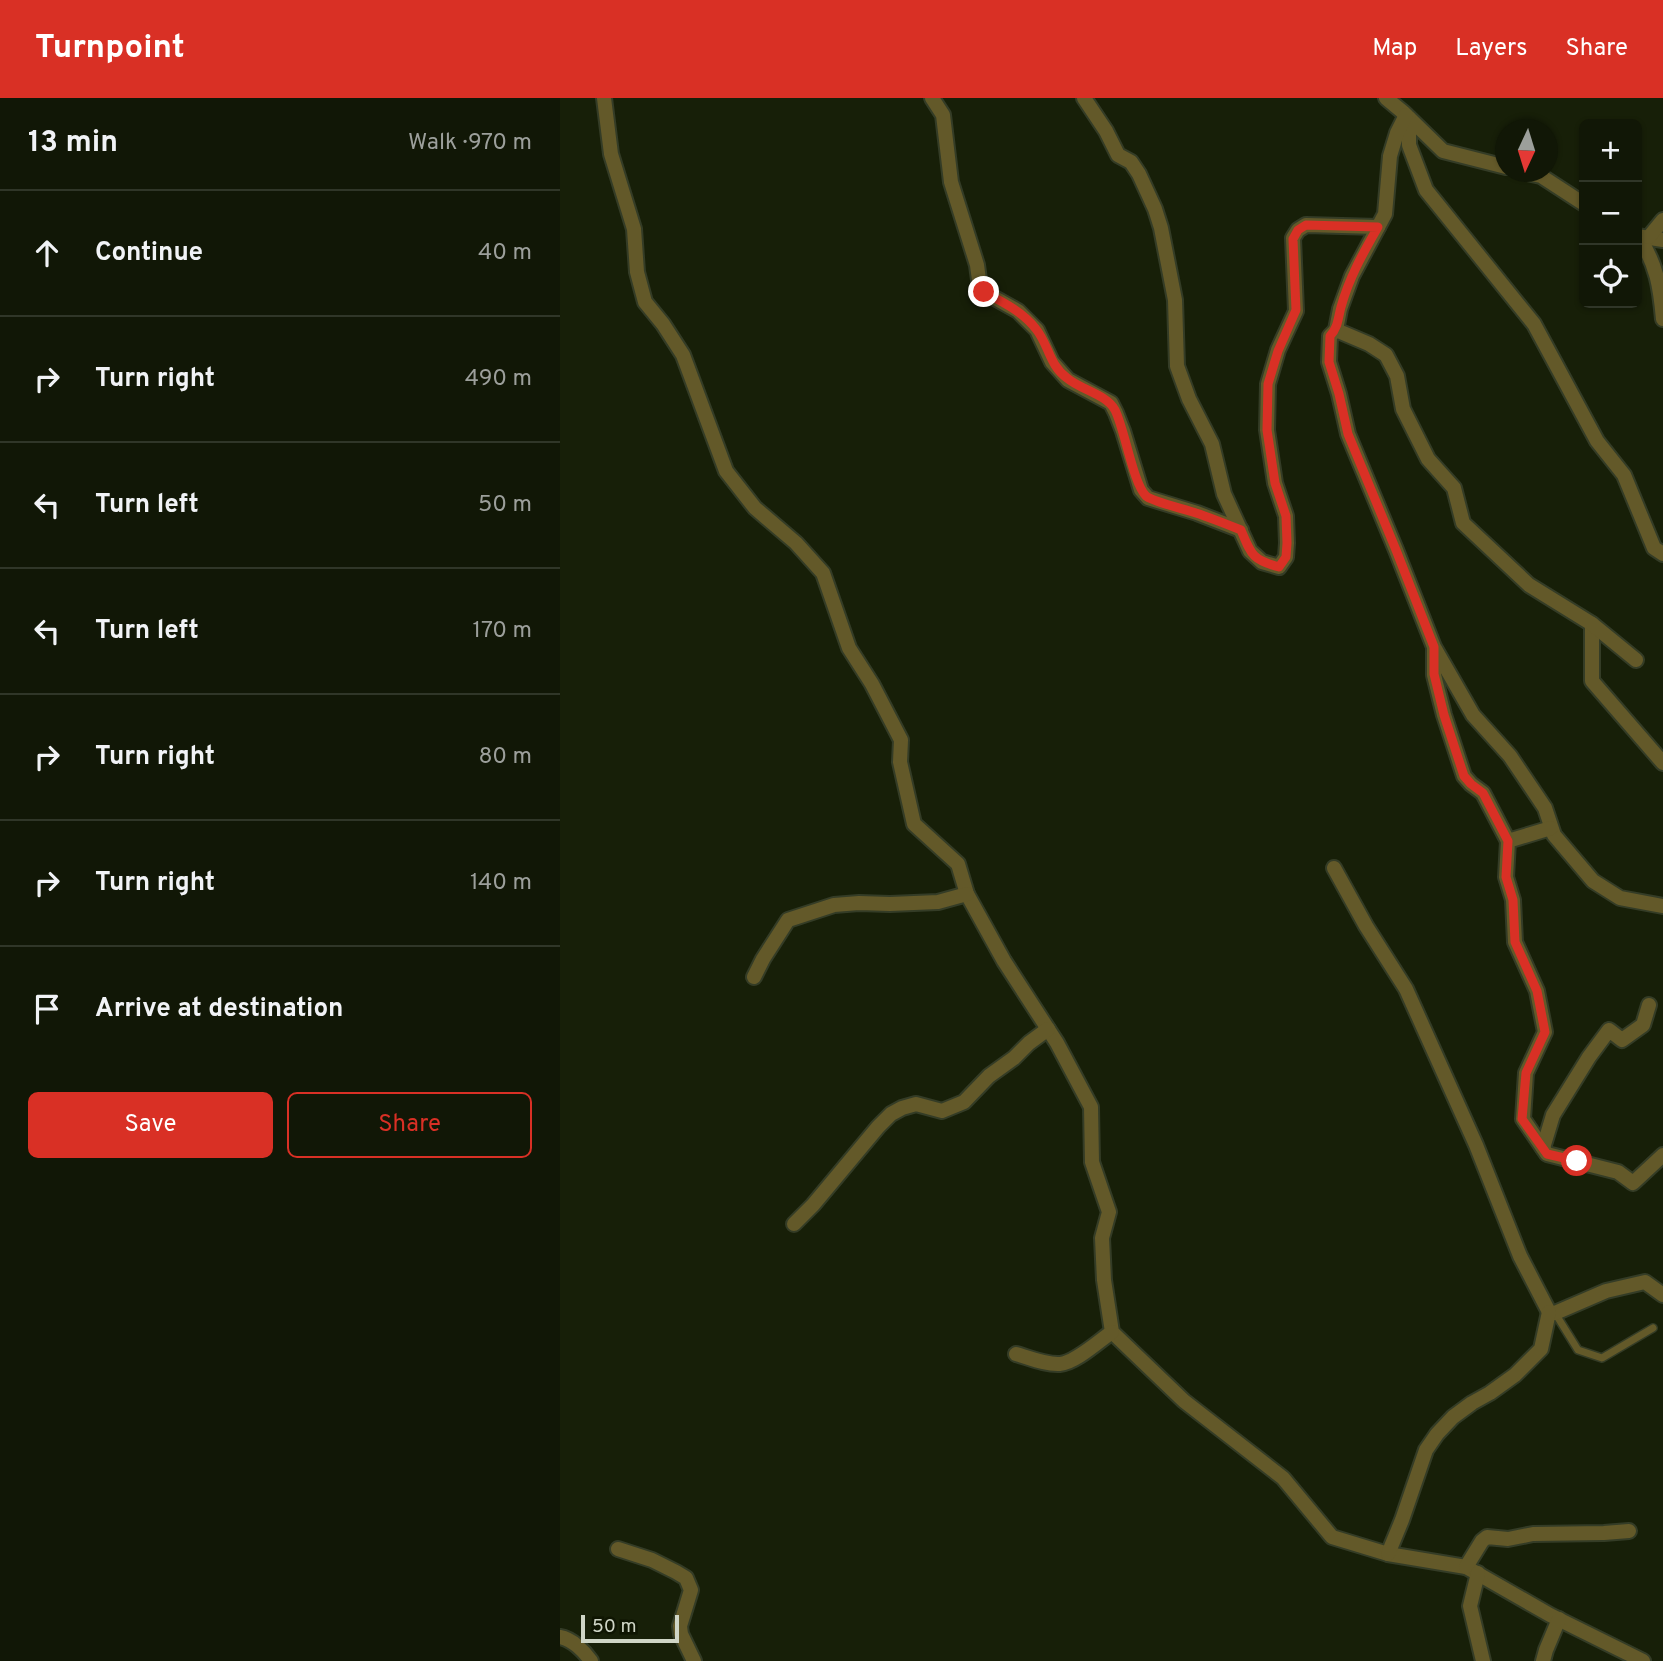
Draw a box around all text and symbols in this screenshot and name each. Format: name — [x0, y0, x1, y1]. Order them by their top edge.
text: Turnpoint — [35, 28, 185, 70]
text: Map — [1372, 34, 1417, 64]
text: Layers — [1455, 34, 1527, 64]
text: Share — [1565, 34, 1628, 64]
north arrow — [1495, 119, 1558, 182]
map controls — [1579, 119, 1642, 308]
button: + — [1579, 119, 1642, 182]
text: 13 min — [28, 125, 118, 162]
text: Walk · 970 m — [408, 129, 532, 158]
button: − — [1579, 182, 1642, 245]
icon: ahead — [28, 234, 66, 272]
text: Continue — [95, 237, 203, 270]
text: 40 m — [478, 239, 532, 268]
button: locate — [1579, 245, 1642, 308]
route end — [968, 276, 999, 307]
icon: right — [28, 360, 66, 398]
text: Turn right — [95, 363, 215, 396]
text: 490 m — [465, 365, 532, 394]
icon: left — [28, 486, 66, 524]
text: Turn left — [95, 489, 199, 522]
text: 50 m — [478, 491, 532, 520]
icon: left — [28, 612, 66, 650]
text: Turn left — [95, 615, 199, 648]
text: 170 m — [473, 617, 532, 646]
icon: right — [28, 738, 66, 776]
text: Turn right — [95, 741, 215, 774]
text: 80 m — [479, 743, 532, 772]
icon: right — [28, 864, 66, 902]
text: Turn right — [95, 867, 215, 900]
text: 140 m — [470, 869, 532, 898]
icon: arrive — [28, 990, 66, 1028]
text: Arrive at destination — [95, 993, 343, 1026]
button: Save — [28, 1092, 273, 1158]
button: Share — [287, 1092, 532, 1158]
route start — [1561, 1145, 1592, 1176]
scale bar — [581, 1612, 679, 1644]
text: 50 m — [592, 1615, 637, 1639]

